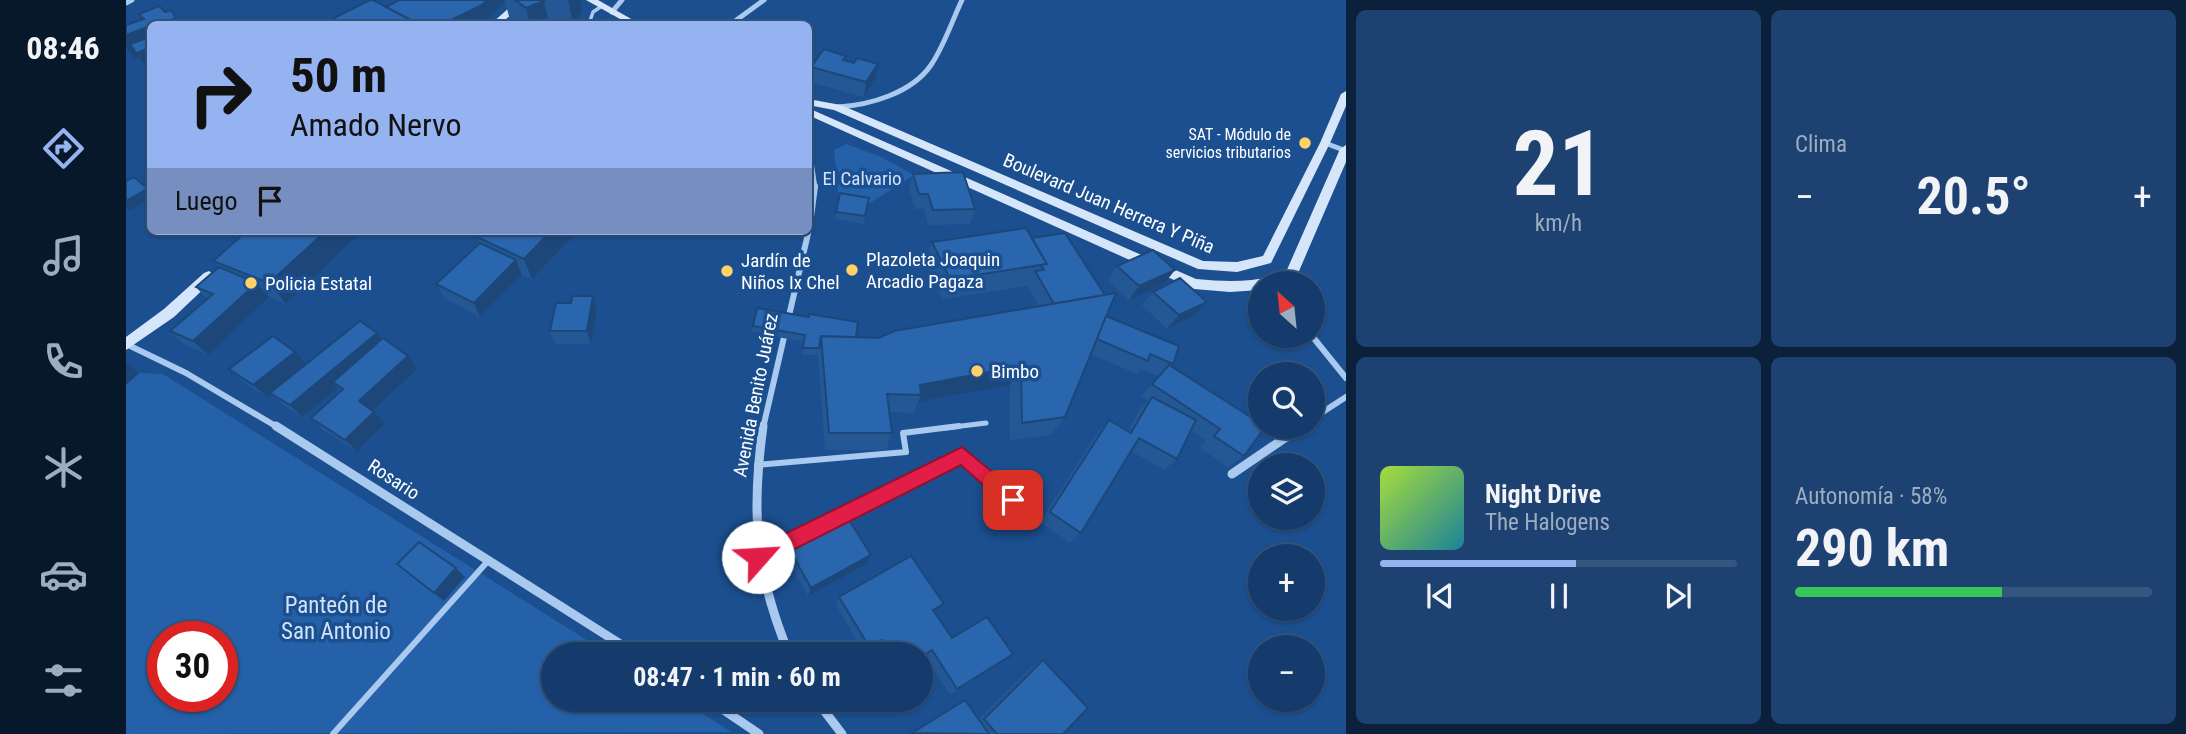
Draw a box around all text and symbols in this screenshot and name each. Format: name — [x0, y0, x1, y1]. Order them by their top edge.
text: 08:46 — [26, 29, 100, 67]
text: 50 m — [290, 47, 387, 104]
icon: right — [175, 49, 266, 140]
text: Amado Nervo — [290, 106, 462, 144]
text: 21 — [1513, 111, 1604, 217]
icon: directions — [39, 124, 88, 173]
place label: SAT - Módulo de servicios tributarios — [1165, 125, 1291, 162]
text: Clima — [1795, 131, 1847, 158]
marker: SAT - Módulo de servicios tributarios — [1297, 135, 1313, 151]
street label: Boulevard Juan Herrera Y Piña — [1000, 148, 1218, 258]
text: 20.5° — [1916, 166, 2031, 227]
park label: El Calvario — [822, 167, 902, 190]
text: − — [1795, 175, 1814, 219]
text: + — [2133, 175, 2152, 219]
icon: arrive — [251, 182, 289, 220]
text: Luego — [175, 186, 237, 216]
text: km/h — [1535, 210, 1582, 237]
icon: music — [39, 231, 88, 280]
place label: Plazoleta Joaquin Arcadio Pagaza — [866, 248, 1000, 293]
place label: Jardín de Niños Ix Chel — [741, 249, 840, 294]
marker: Plazoleta Joaquin Arcadio Pagaza — [844, 262, 860, 278]
marker: Jardín de Niños Ix Chel — [719, 263, 735, 279]
north arrow — [1248, 271, 1325, 348]
map controls — [1248, 271, 1325, 712]
place label: Policia Estatal — [265, 272, 372, 295]
marker: Policia Estatal — [243, 275, 259, 291]
street label: Avenida Benito Juárez — [728, 311, 783, 479]
icon: phone — [39, 337, 88, 386]
place label: Bimbo — [991, 360, 1039, 383]
button: search — [1248, 362, 1325, 439]
marker: Bimbo — [969, 363, 985, 379]
icon: climate — [39, 443, 88, 492]
button: layers — [1248, 453, 1325, 530]
street label: Rosario — [364, 454, 424, 505]
pin — [983, 470, 1043, 530]
text: Night Drive — [1485, 479, 1601, 509]
icon: arrive — [994, 481, 1032, 519]
text: Autonomía · 58% — [1795, 483, 1947, 510]
text: The Halogens — [1485, 509, 1610, 536]
text: 290 km — [1795, 518, 1949, 579]
position arrow — [721, 520, 795, 594]
button: + — [1248, 544, 1325, 621]
icon: car — [39, 550, 88, 599]
icon: previous — [1421, 577, 1459, 615]
icon: pause — [1540, 577, 1578, 615]
icon: next — [1659, 577, 1697, 615]
park label: Panteón de San Antonio — [281, 592, 391, 645]
speed limit sign: 30 — [147, 621, 238, 712]
button: − — [1248, 635, 1325, 712]
icon: filters — [39, 656, 88, 705]
text: 08:47 · 1 min · 60 m — [633, 662, 841, 692]

